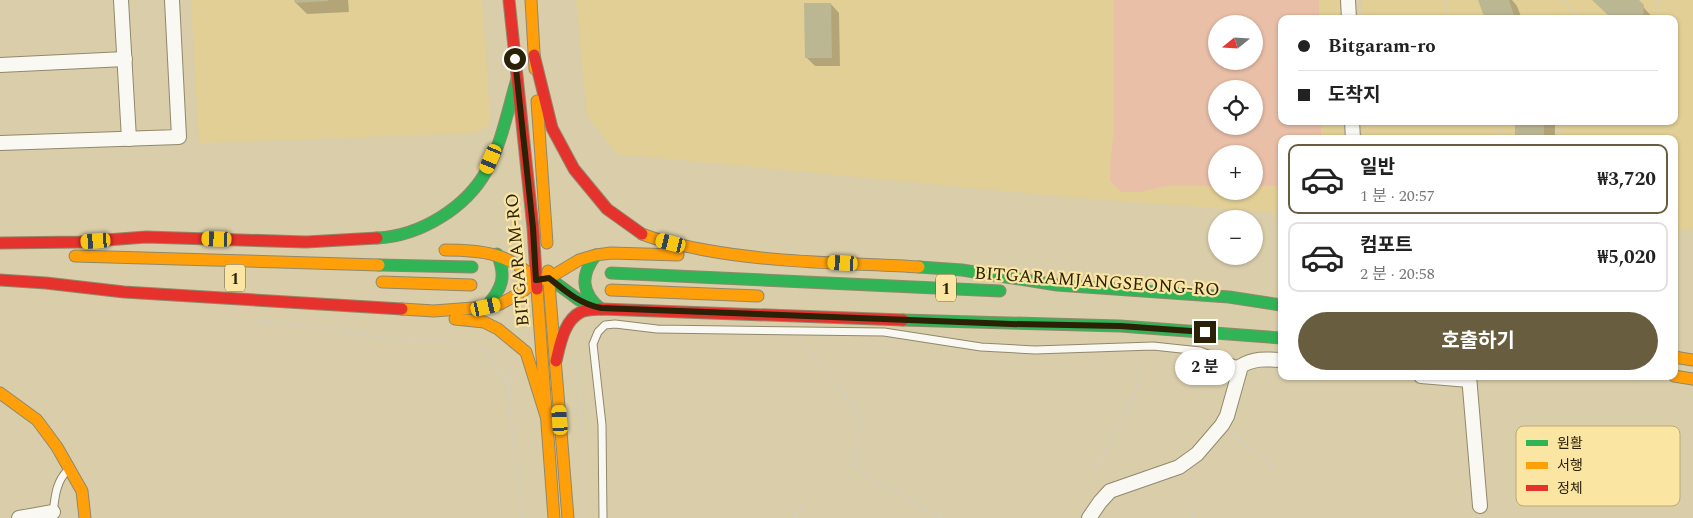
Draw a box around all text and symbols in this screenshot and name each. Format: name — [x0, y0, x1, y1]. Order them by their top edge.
north arrow — [1208, 15, 1262, 70]
map controls — [1208, 15, 1263, 265]
text: Bitgaram-ro — [1328, 32, 1436, 61]
route start — [504, 48, 526, 70]
button: locate — [1208, 80, 1263, 135]
text: 도착지 — [1328, 81, 1380, 110]
car — [478, 142, 503, 176]
button: + — [1208, 145, 1263, 200]
text: 일반 — [1360, 153, 1395, 182]
icon: car — [1300, 157, 1345, 202]
text: ₩3,720 — [1598, 165, 1656, 194]
text: 1 분 · 20:57 — [1360, 184, 1435, 208]
street label: BITGARAM-RO — [498, 192, 537, 328]
button: − — [1208, 210, 1263, 265]
car — [201, 231, 232, 247]
text: 컴포트 — [1360, 231, 1412, 260]
car — [80, 232, 111, 250]
car — [654, 232, 687, 254]
icon: car — [1300, 235, 1345, 280]
text: ₩5,020 — [1598, 243, 1656, 272]
car — [827, 255, 858, 271]
street label: BITGARAMJANGSEONG-RO — [973, 259, 1221, 304]
text: 2 분 · 20:58 — [1360, 262, 1435, 286]
road number: 1 — [225, 264, 245, 292]
road number: 1 — [936, 274, 956, 302]
car — [469, 296, 502, 318]
button: 호출하기 — [1298, 312, 1658, 370]
route end — [1194, 321, 1216, 343]
callout: 2 분 — [1175, 350, 1235, 384]
text: 2 분 — [1191, 355, 1219, 379]
car — [551, 405, 568, 435]
legend — [1516, 426, 1680, 506]
text: 원활 — [1557, 433, 1583, 454]
text: 서행 — [1557, 455, 1583, 476]
text: 정체 — [1557, 478, 1583, 499]

